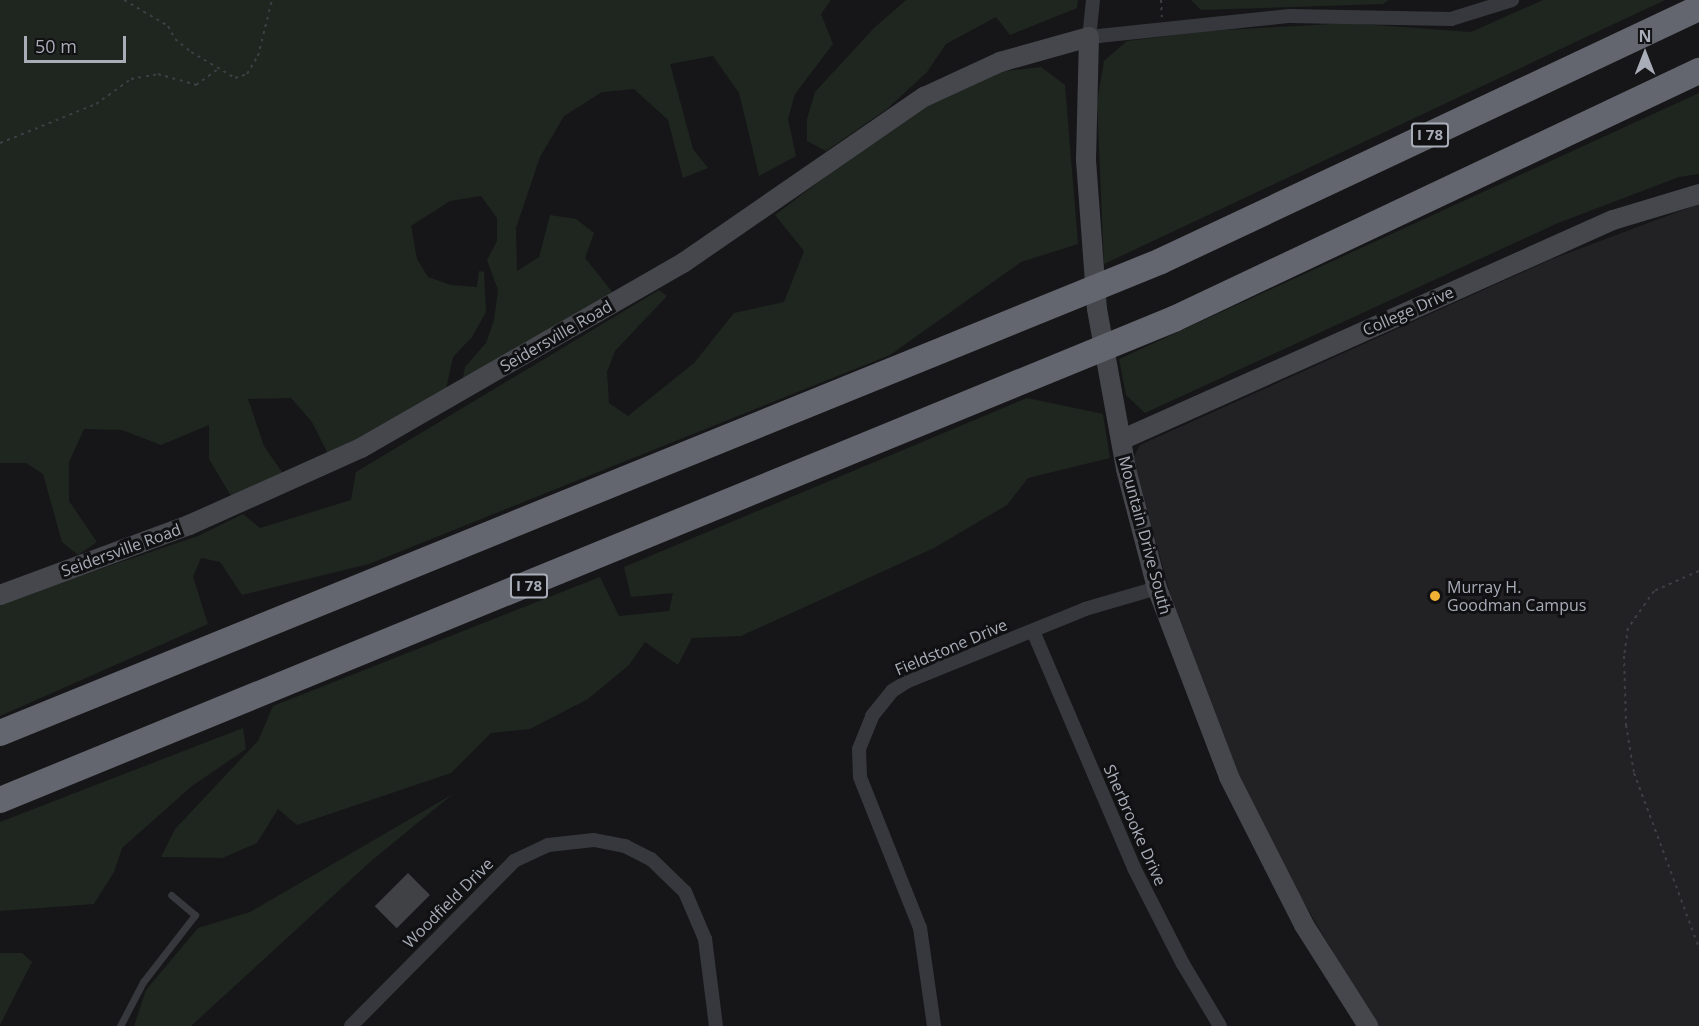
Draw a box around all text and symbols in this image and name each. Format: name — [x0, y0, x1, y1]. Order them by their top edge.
scale bar — [27, 24, 129, 62]
north arrow — [1615, 24, 1675, 84]
text: N — [1638, 25, 1652, 47]
text: 50 m — [35, 34, 77, 58]
road number: I 78 — [1410, 123, 1450, 147]
street label: College Drive — [1359, 282, 1457, 340]
street label: Seidersville Road — [497, 296, 615, 376]
street label: Mountain Drive South — [1115, 454, 1175, 616]
street label: Seidersville Road — [58, 519, 184, 581]
road number: I 78 — [510, 574, 548, 598]
place label: Murray H. Goodman Campus — [1447, 577, 1586, 615]
marker: Murray H. Goodman Campus — [1428, 589, 1442, 603]
street label: Fieldstone Drive — [892, 615, 1010, 679]
street label: Sherbrooke Drive — [1100, 762, 1170, 888]
street label: Woodfield Drive — [399, 854, 497, 952]

